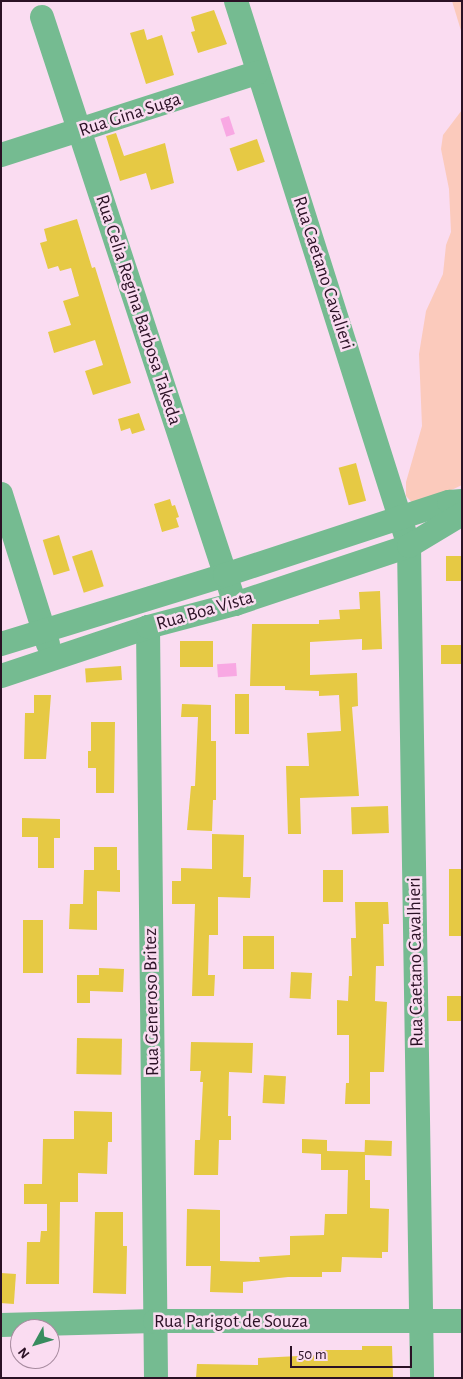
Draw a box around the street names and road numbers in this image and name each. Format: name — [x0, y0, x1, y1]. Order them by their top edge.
street label: Rua Gina Suga — [76, 88, 184, 142]
street label: Rua Celia Regina Barbosa Takeda — [90, 192, 186, 428]
street label: Rua Caetano Cavalieri — [287, 193, 359, 353]
street label: Rua Boa Vista — [154, 586, 256, 636]
street label: Rua Caetano Cavalhieri — [403, 877, 429, 1047]
street label: Rua Generoso Britez — [139, 928, 165, 1076]
street label: Rua Parigot de Souza — [154, 1311, 308, 1333]

